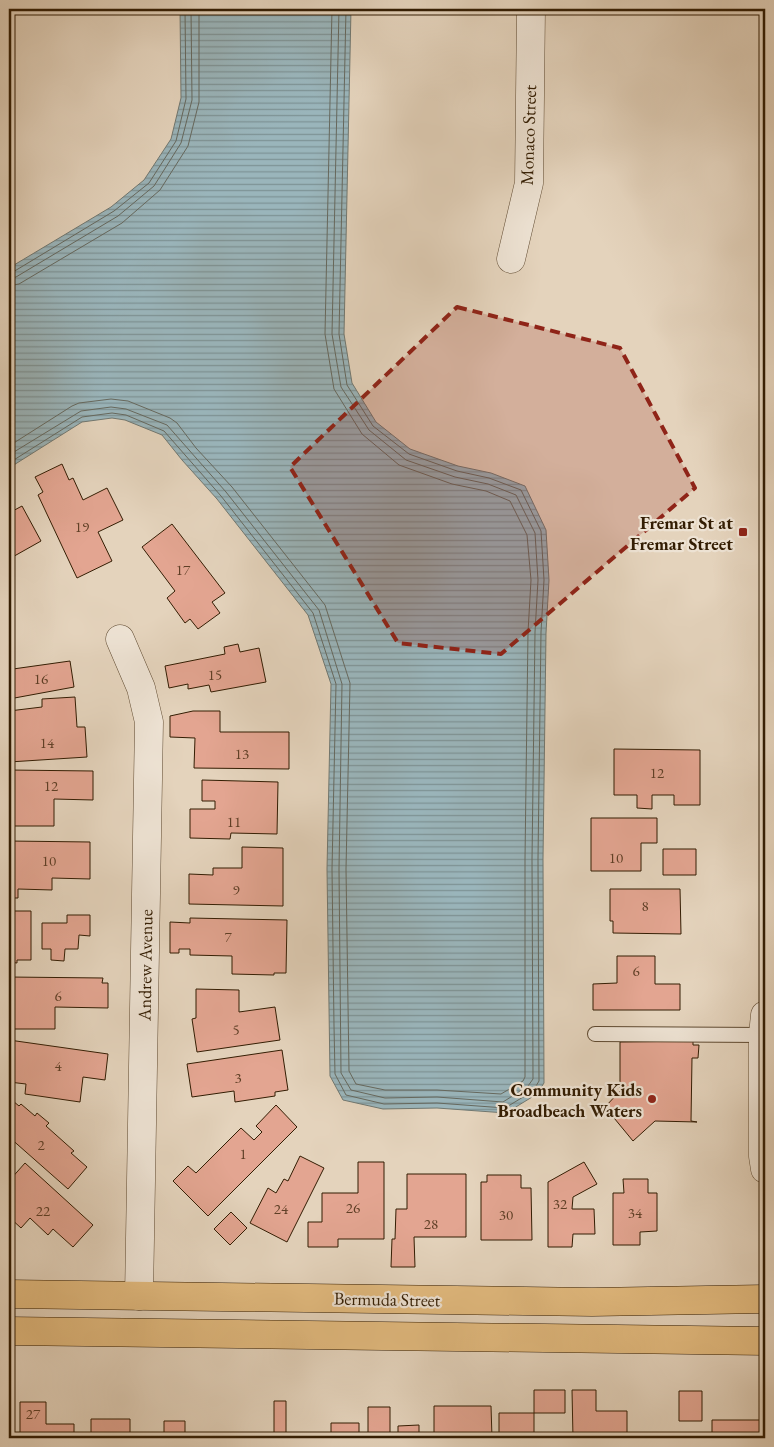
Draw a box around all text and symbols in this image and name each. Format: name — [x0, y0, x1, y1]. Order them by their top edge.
street label: Monaco Street — [515, 84, 541, 186]
place label: Fremar St at Fremar Street — [630, 511, 733, 555]
house number: 19 — [75, 517, 89, 536]
marker: Fremar St at Fremar Street — [737, 526, 749, 538]
house number: 17 — [176, 560, 191, 579]
house number: 15 — [208, 665, 222, 684]
house number: 16 — [34, 669, 48, 688]
house number: 14 — [40, 733, 55, 752]
house number: 13 — [235, 744, 249, 763]
house number: 12 — [650, 763, 665, 782]
house number: 12 — [44, 776, 59, 795]
house number: 11 — [227, 812, 241, 831]
house number: 10 — [609, 848, 623, 867]
house number: 10 — [42, 851, 56, 870]
house number: 9 — [232, 880, 240, 899]
house number: 8 — [641, 896, 649, 915]
street label: Andrew Avenue — [133, 909, 157, 1022]
house number: 7 — [224, 927, 232, 946]
house number: 6 — [632, 961, 640, 980]
house number: 6 — [54, 986, 62, 1005]
house number: 5 — [232, 1020, 240, 1039]
house number: 4 — [54, 1056, 62, 1075]
house number: 3 — [234, 1068, 242, 1087]
place label: Community Kids Broadbeach Waters — [497, 1078, 642, 1122]
marker: Community Kids Broadbeach Waters — [646, 1093, 658, 1105]
house number: 2 — [37, 1135, 45, 1154]
house number: 1 — [239, 1144, 247, 1163]
house number: 32 — [553, 1194, 568, 1213]
house number: 26 — [346, 1198, 360, 1217]
house number: 24 — [274, 1199, 289, 1218]
house number: 22 — [36, 1201, 51, 1220]
house number: 34 — [628, 1203, 643, 1222]
house number: 30 — [499, 1205, 513, 1224]
house number: 28 — [424, 1214, 438, 1233]
street label: Bermuda Street — [334, 1287, 441, 1311]
house number: 27 — [26, 1404, 41, 1423]

